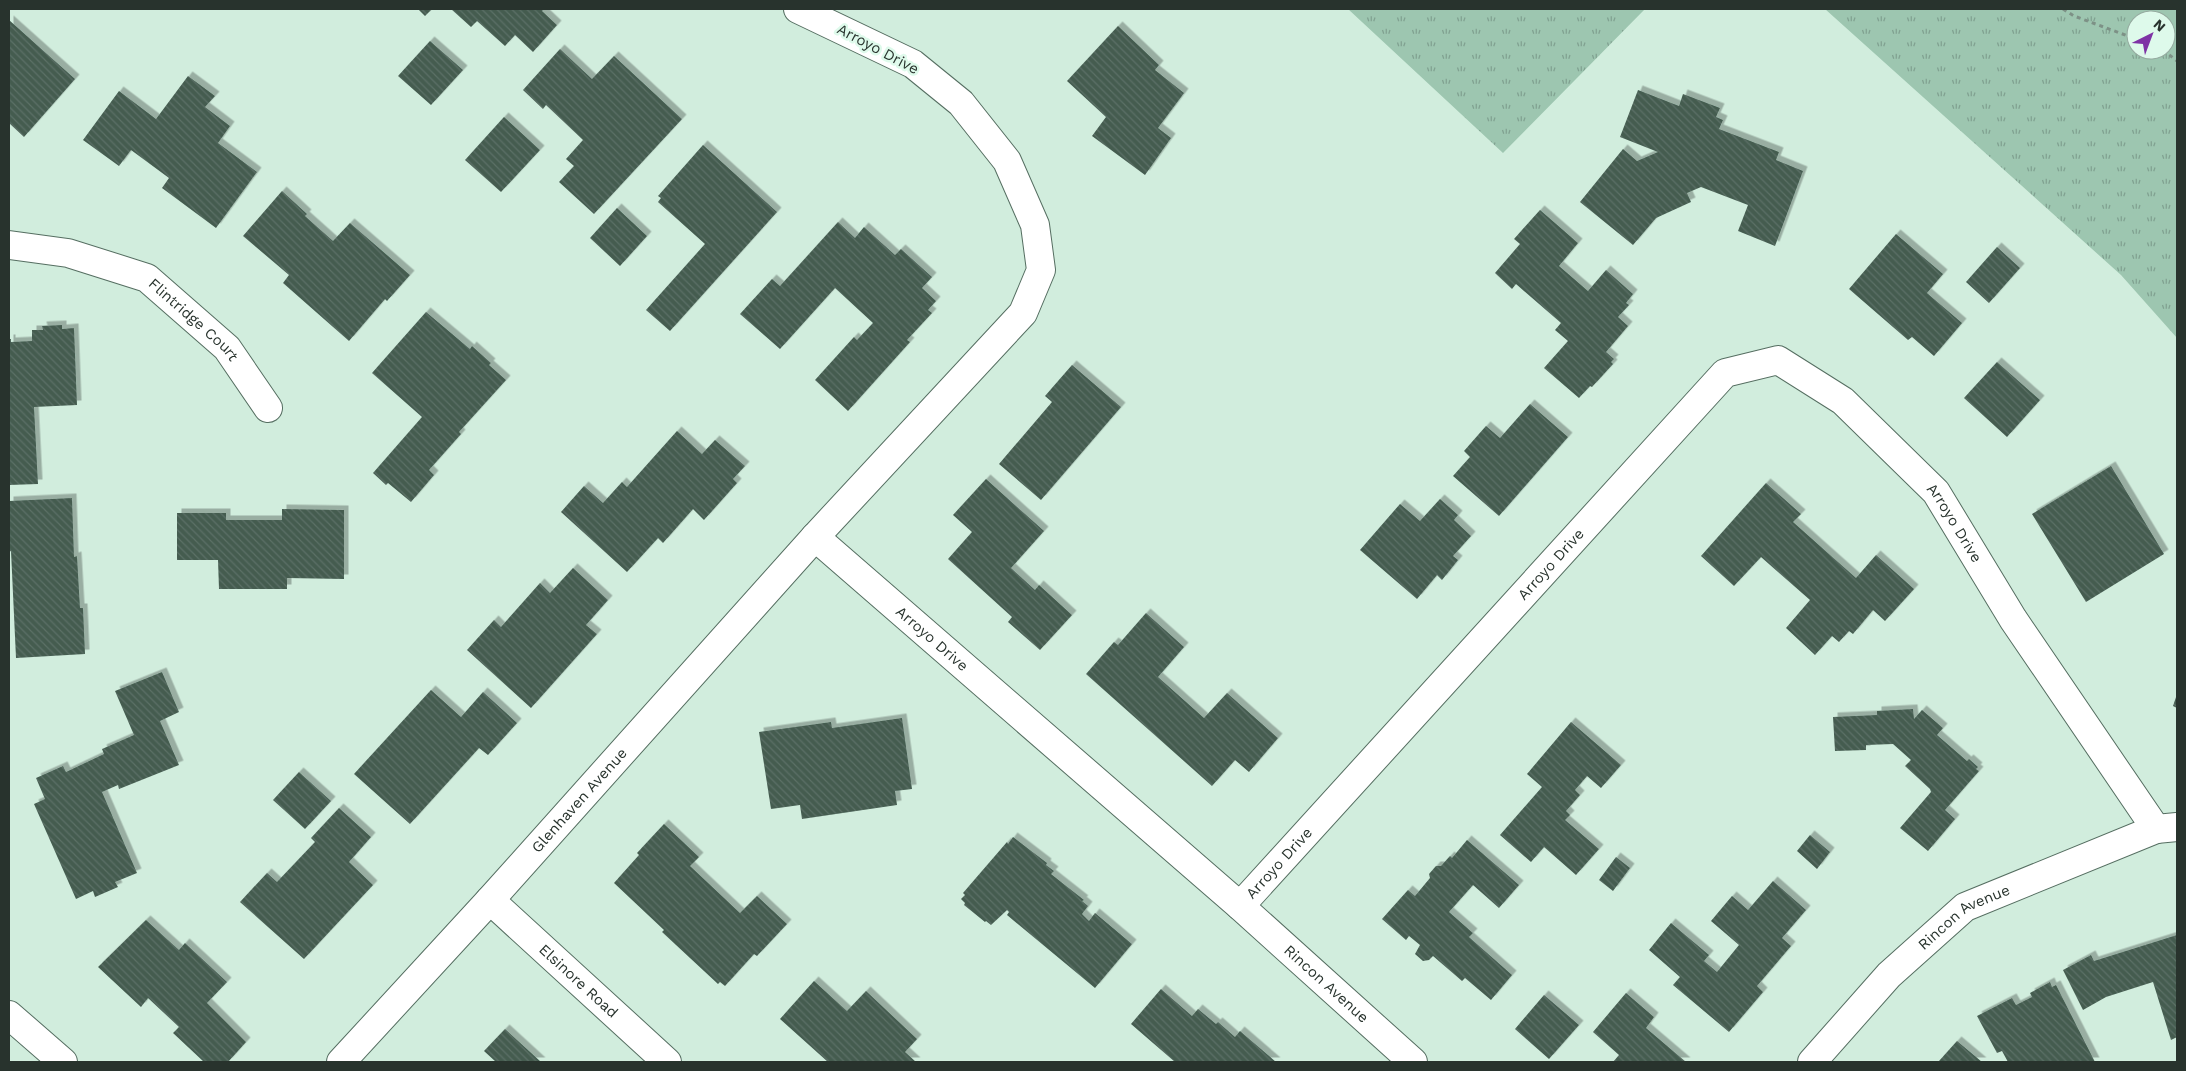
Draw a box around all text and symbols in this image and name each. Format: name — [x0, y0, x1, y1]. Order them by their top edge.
north arrow — [2126, 10, 2176, 60]
text: N — [2150, 16, 2169, 35]
street label: Arroyo Drive — [834, 20, 922, 78]
street label: Flintridge Court — [145, 275, 243, 365]
street label: Arroyo Drive — [1923, 479, 1986, 566]
street label: Arroyo Drive — [1514, 525, 1588, 604]
street label: Arroyo Drive — [892, 602, 972, 675]
street label: Glenhaven Avenue — [528, 744, 631, 856]
street label: Arroyo Drive — [1242, 824, 1316, 902]
street label: Rincon Avenue — [1914, 881, 2012, 954]
street label: Elsinore Road — [535, 940, 622, 1022]
street label: Rincon Avenue — [1280, 941, 1372, 1026]

